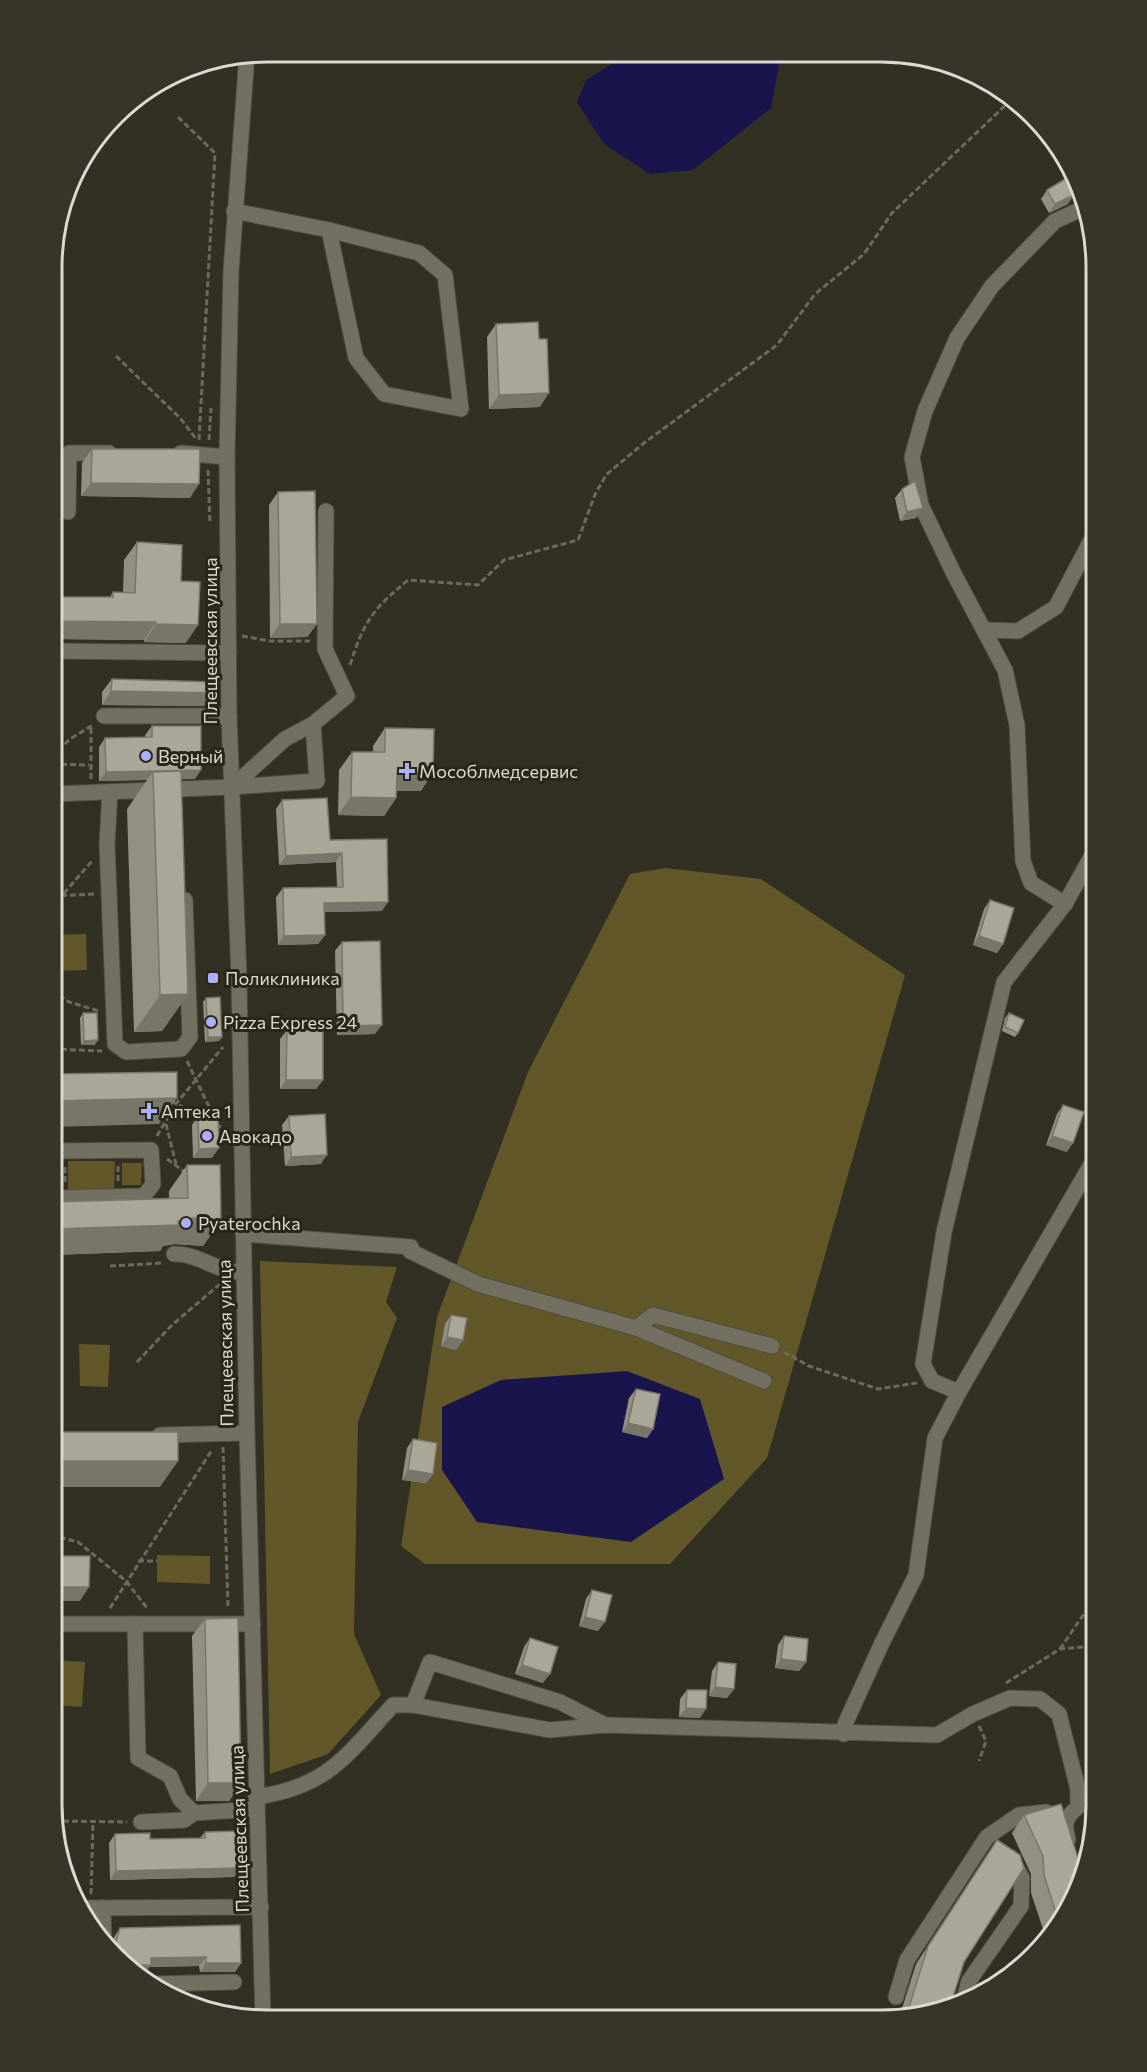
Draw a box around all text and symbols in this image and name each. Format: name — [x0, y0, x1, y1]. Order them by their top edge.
street label: Плещеевская улица — [199, 557, 221, 725]
place label: Верный — [158, 745, 223, 767]
marker: Верный — [139, 749, 153, 763]
place label: Мособлмедсервис — [419, 760, 578, 782]
marker: Мособлмедсервис — [400, 764, 414, 778]
place label: Поликлиника — [225, 967, 340, 989]
marker: Поликлиника — [206, 971, 220, 985]
place label: Pizza Express 24 — [223, 1011, 357, 1033]
marker: Pizza Express 24 — [204, 1015, 218, 1029]
place label: Аптека 1 — [161, 1100, 232, 1122]
marker: Аптека 1 — [142, 1104, 156, 1118]
place label: Авокадо — [219, 1125, 292, 1147]
marker: Авокадо — [200, 1129, 214, 1143]
place label: Pyaterochka — [198, 1212, 301, 1234]
marker: Pyaterochka — [179, 1216, 193, 1230]
street label: Плещеевская улица — [213, 1259, 237, 1427]
street label: Плещеевская улица — [225, 1745, 253, 1913]

